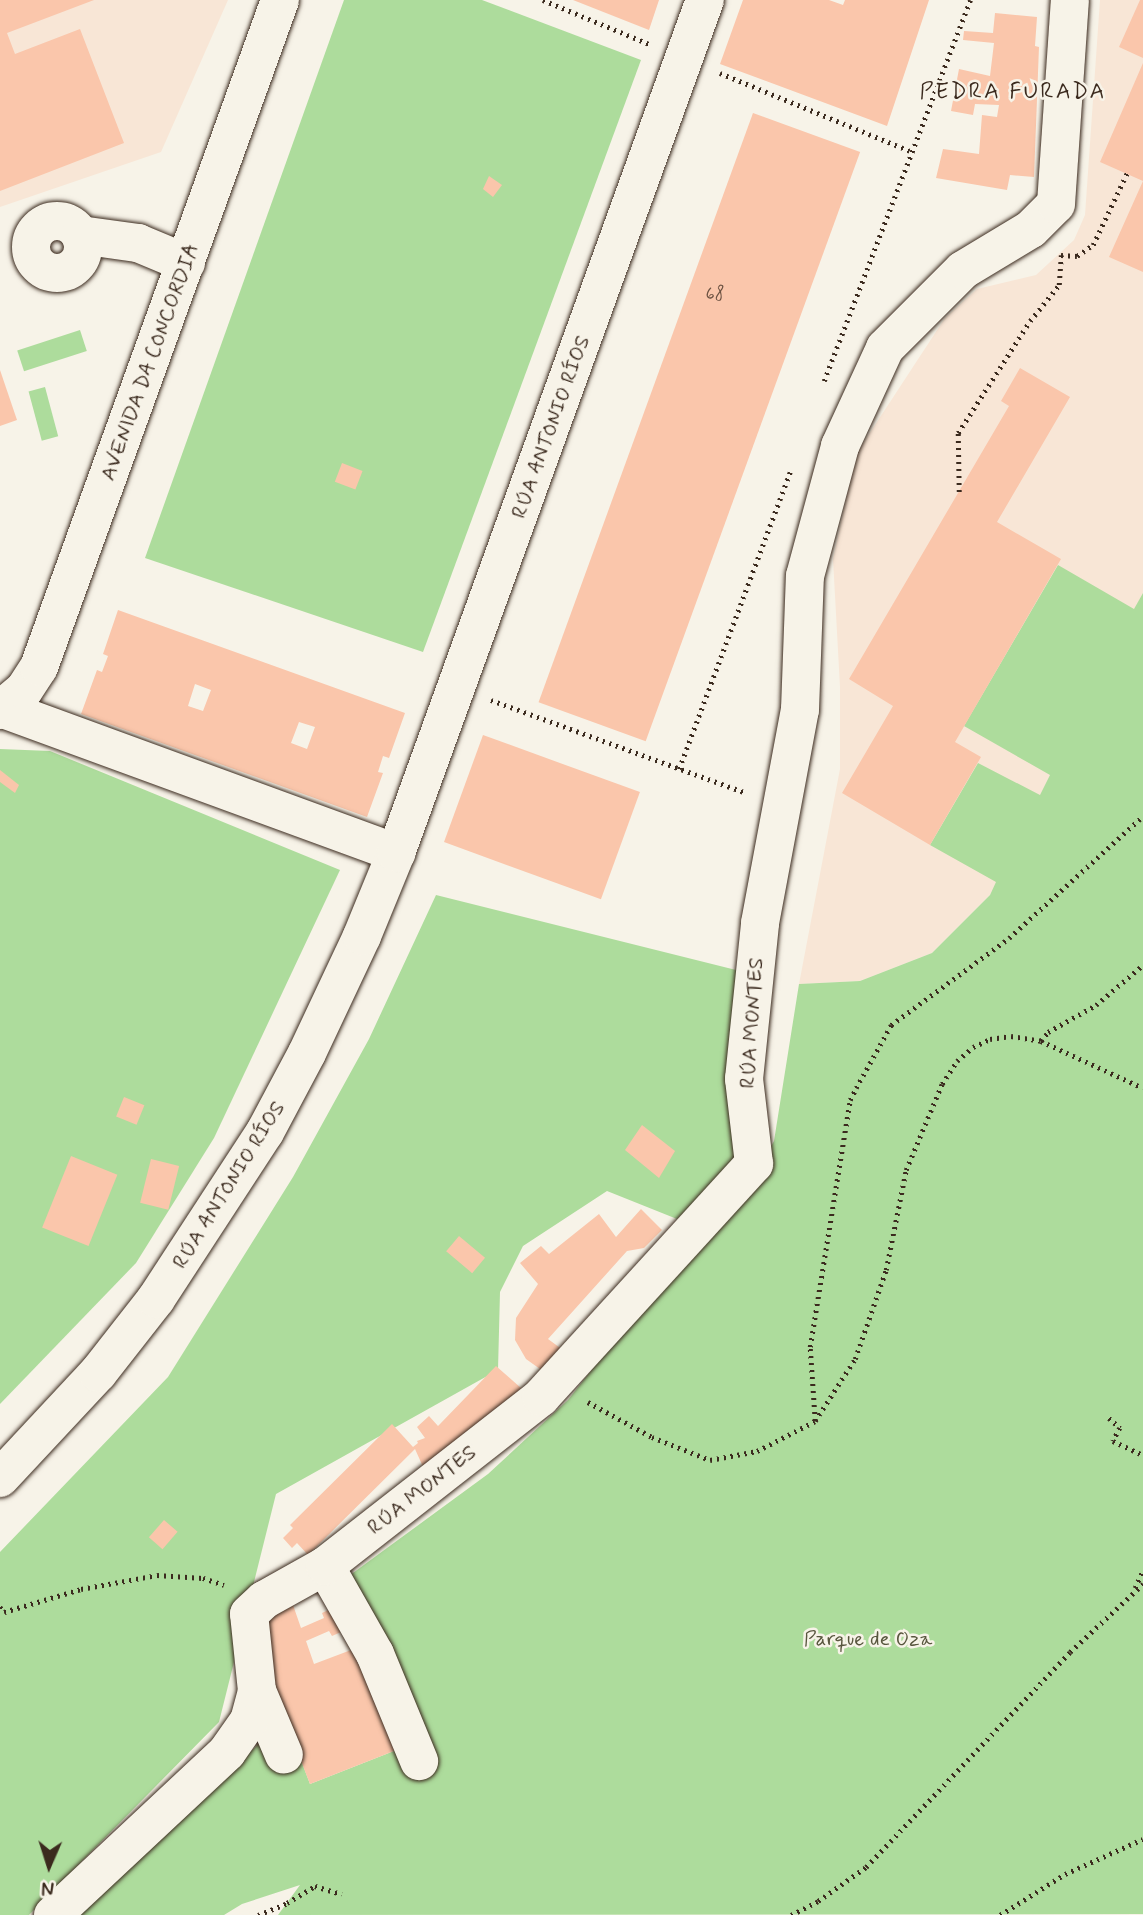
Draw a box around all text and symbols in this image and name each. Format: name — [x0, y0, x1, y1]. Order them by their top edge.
district label: PEDRA FURADA — [920, 78, 1106, 106]
street label: AVENIDA DA CONCORDIA — [96, 242, 204, 482]
house number: 68 — [705, 283, 725, 305]
street label: RÚA ANTONIO RÍOS — [507, 333, 595, 521]
street label: RÚA MONTES — [735, 955, 769, 1091]
street label: RÚA ANTONIO RÍOS — [168, 1098, 290, 1272]
street label: RÚA MONTES — [361, 1439, 483, 1541]
park label: Parque de Oza — [805, 1626, 931, 1652]
north arrow — [14, 1831, 84, 1901]
text: N — [41, 1875, 55, 1900]

